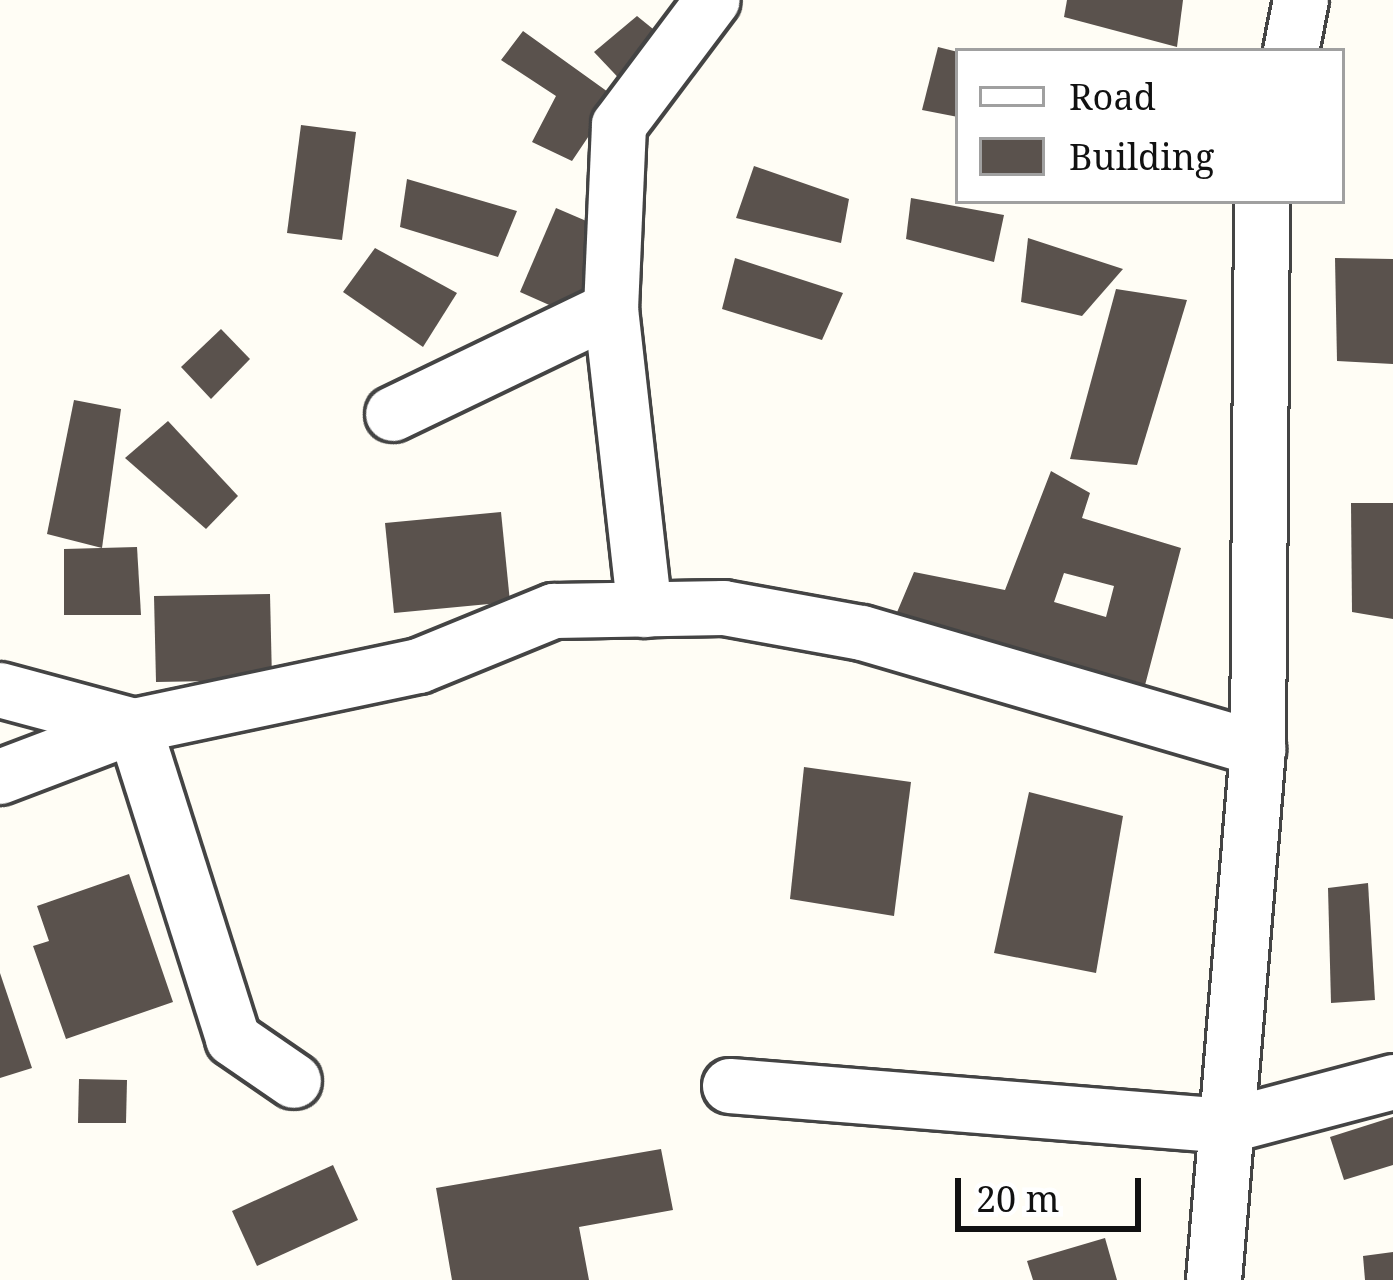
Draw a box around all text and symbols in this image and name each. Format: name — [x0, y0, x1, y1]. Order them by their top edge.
legend — [955, 48, 1345, 204]
text: Road — [1069, 72, 1156, 121]
text: Building — [1069, 132, 1214, 181]
scale bar — [961, 1154, 1147, 1228]
text: 20 m — [976, 1174, 1060, 1223]

